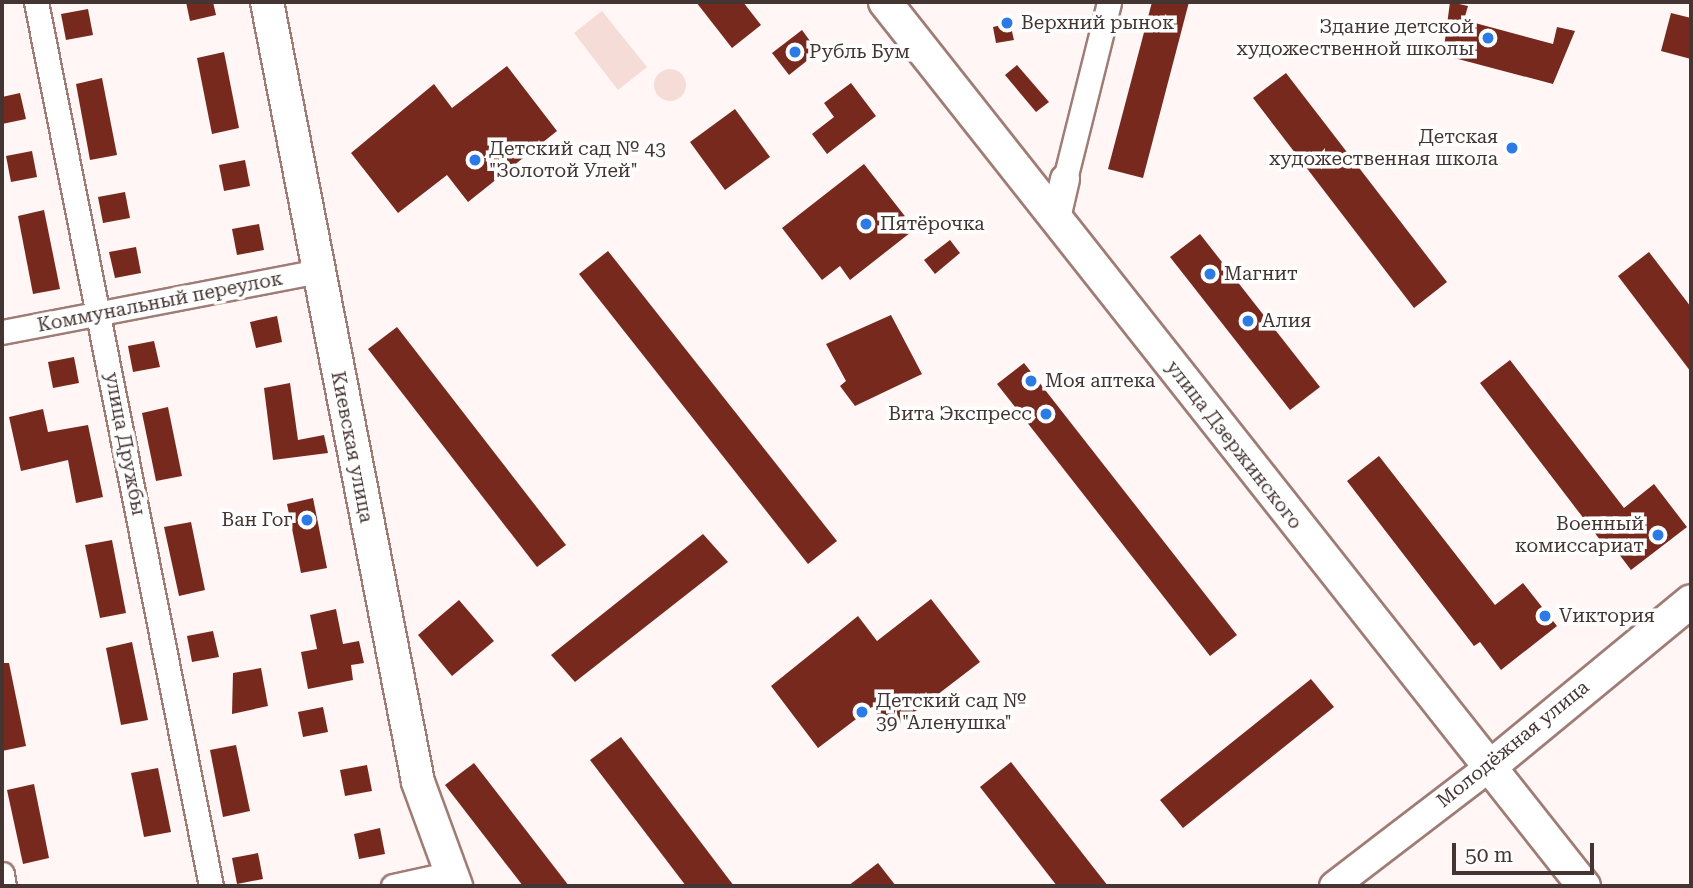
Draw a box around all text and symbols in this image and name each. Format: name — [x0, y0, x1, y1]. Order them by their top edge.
place label: Верхний рынок — [1021, 12, 1174, 34]
marker: Верхний рынок — [999, 15, 1015, 31]
place label: Здание детской художественной школы — [1237, 16, 1474, 60]
marker: Здание детской художественной школы — [1480, 30, 1496, 46]
place label: Рубль Бум — [809, 41, 910, 63]
marker: Рубль Бум — [787, 44, 803, 60]
place label: Детская художественная школа — [1269, 126, 1498, 170]
place label: Детский сад № 43 "Золотой Улей" — [489, 138, 666, 182]
marker: Детская художественная школа — [1504, 140, 1520, 156]
marker: Детский сад № 43 "Золотой Улей" — [467, 152, 483, 168]
place label: Пятёрочка — [880, 213, 985, 235]
marker: Пятёрочка — [858, 216, 874, 232]
place label: Магнит — [1224, 263, 1298, 285]
marker: Магнит — [1202, 266, 1218, 282]
street label: Коммунальный переулок — [35, 267, 285, 337]
place label: Алия — [1262, 310, 1311, 332]
marker: Алия — [1240, 313, 1256, 329]
street label: улица Дзержинского — [1161, 356, 1307, 534]
street label: Киевская улица — [326, 369, 378, 525]
place label: Моя аптека — [1045, 370, 1155, 392]
street label: улица Дружбы — [100, 371, 150, 517]
marker: Моя аптека — [1023, 373, 1039, 389]
place label: Вита Экспресс — [888, 403, 1032, 425]
marker: Вита Экспресс — [1038, 406, 1054, 422]
place label: Ван Гог — [222, 509, 293, 531]
marker: Ван Гог — [299, 512, 315, 528]
place label: Военный комиссариат — [1515, 513, 1644, 557]
marker: Военный комиссариат — [1650, 527, 1666, 543]
place label: Vиктория — [1559, 605, 1655, 627]
marker: Vиктория — [1537, 608, 1553, 624]
street label: Молодёжная улица — [1432, 676, 1594, 812]
place label: Детский сад № 39 "Аленушка" — [876, 690, 1027, 734]
marker: Детский сад № 39 "Аленушка" — [854, 704, 870, 720]
scale bar — [1455, 828, 1597, 872]
text: 50 m — [1465, 843, 1513, 867]

